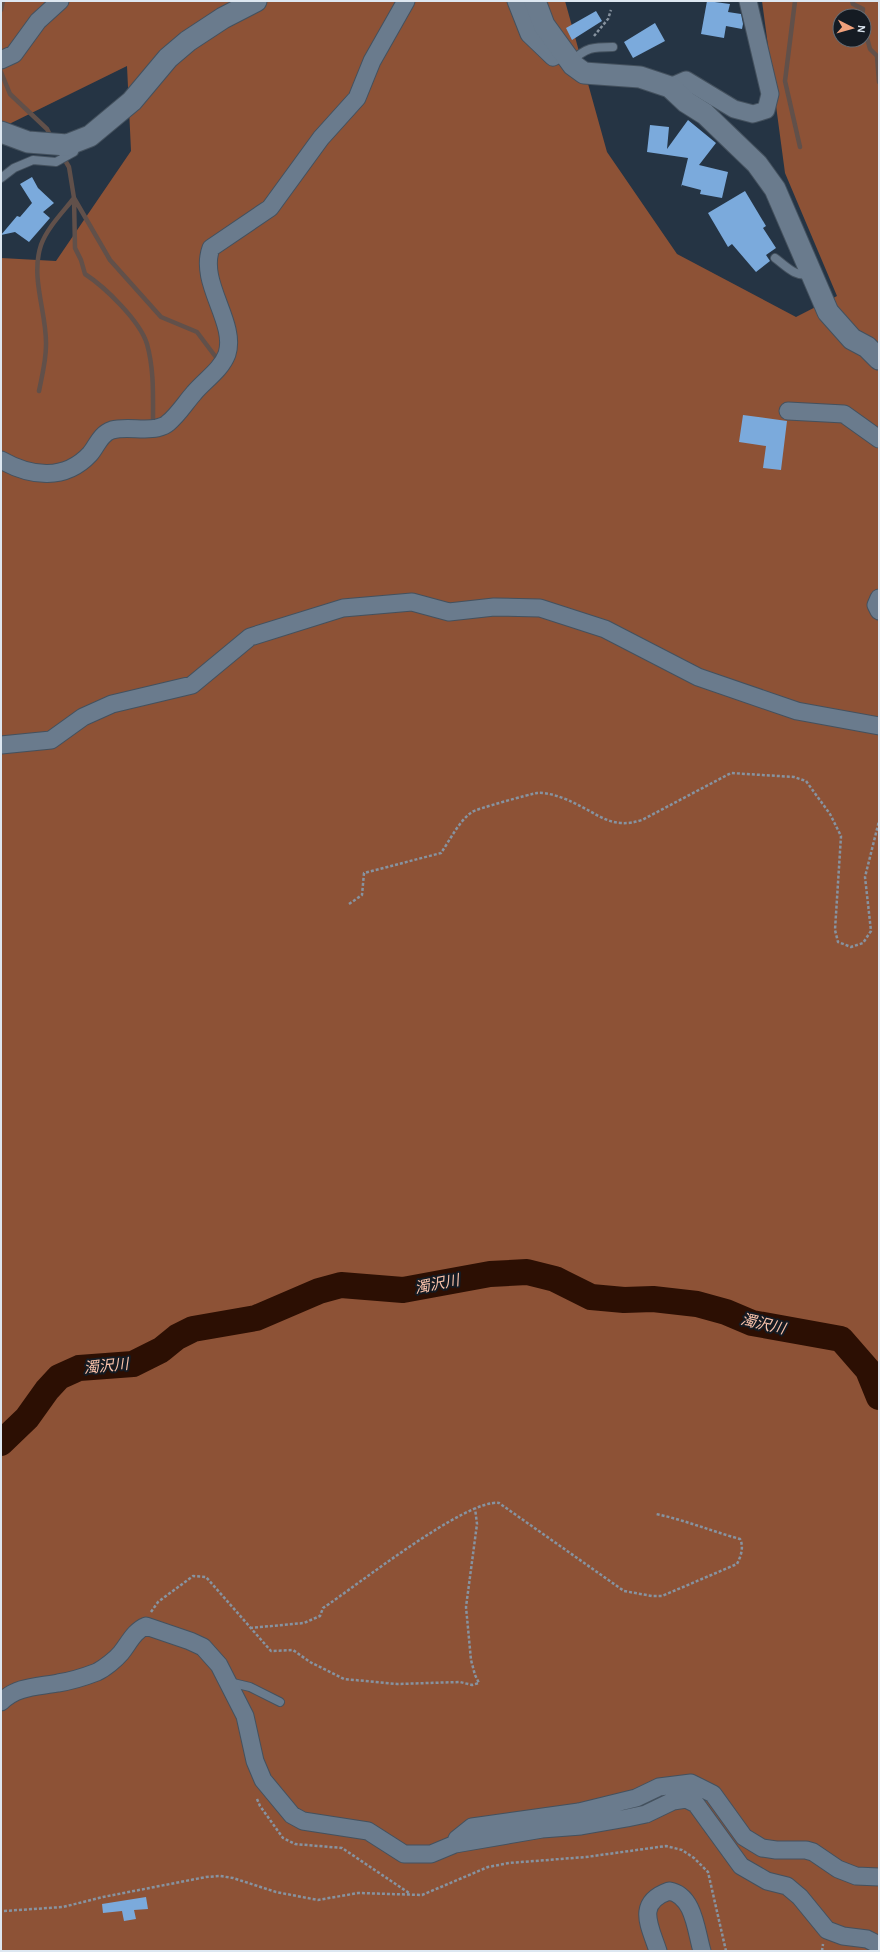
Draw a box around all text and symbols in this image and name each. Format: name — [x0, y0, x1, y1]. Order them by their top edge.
north arrow — [832, 8, 872, 48]
text: N — [856, 25, 867, 33]
water label: 濁沢川 — [413, 1271, 463, 1296]
water label: 濁沢川 — [739, 1311, 789, 1337]
water label: 濁沢川 — [83, 1355, 131, 1376]

